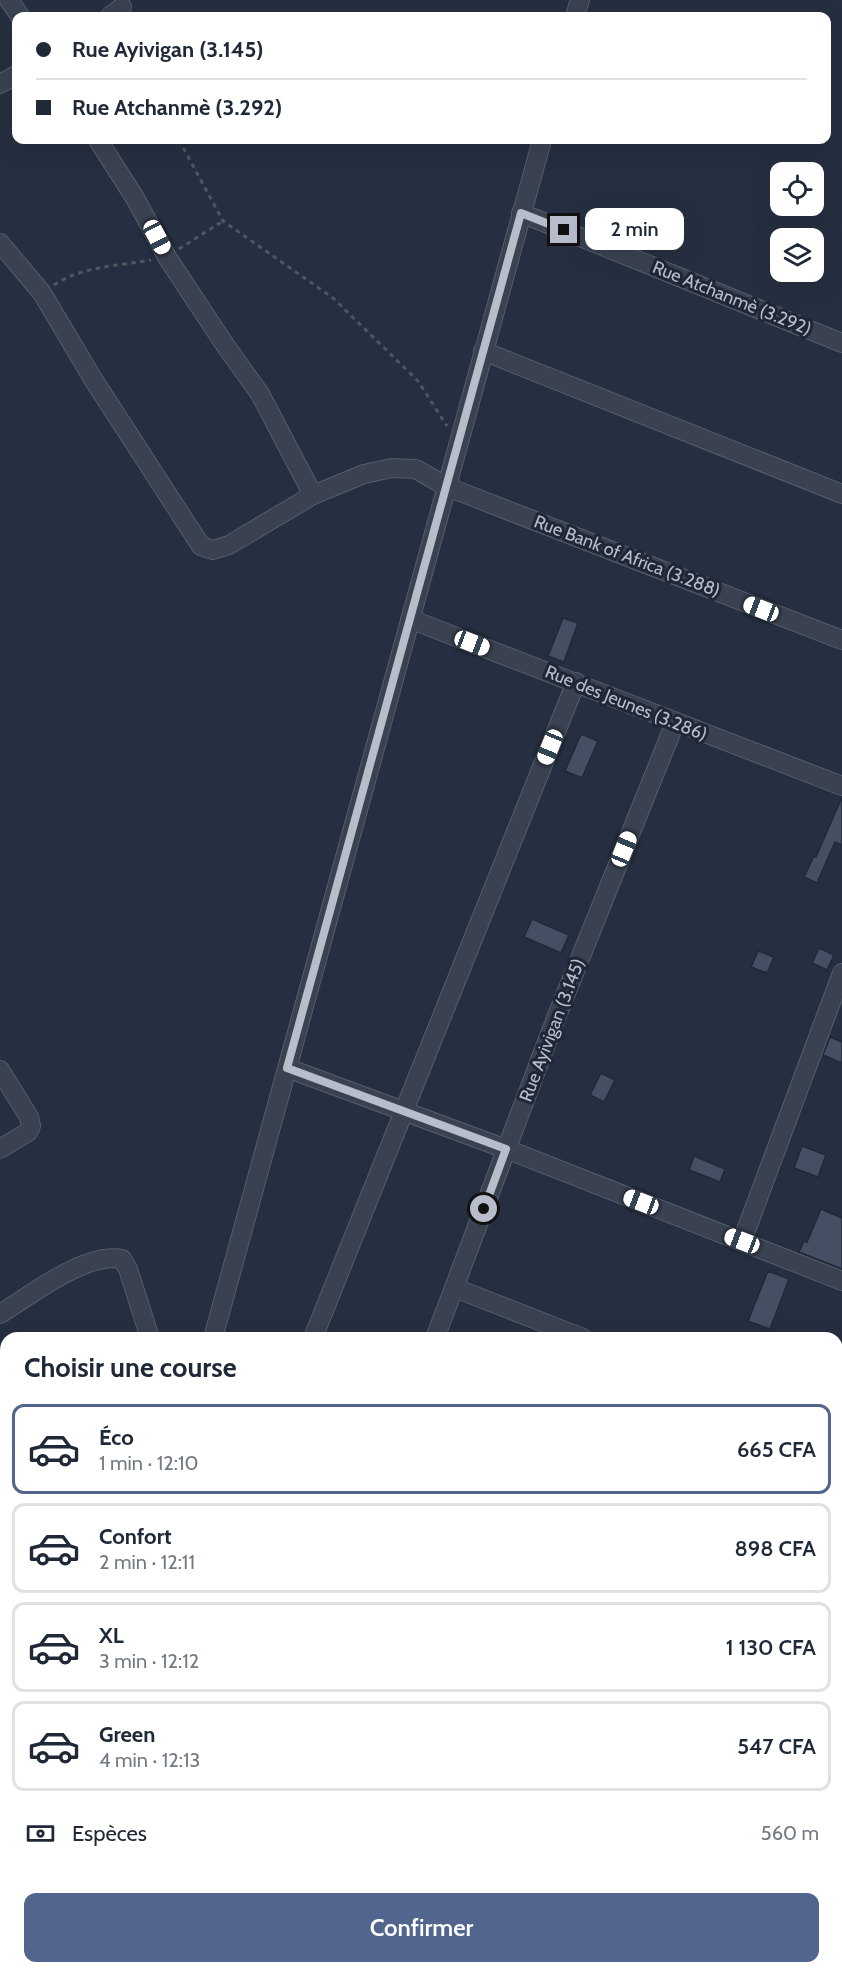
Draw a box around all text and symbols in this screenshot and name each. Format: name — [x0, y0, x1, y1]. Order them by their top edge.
text: Rue Ayivigan (3.145) — [72, 36, 264, 63]
text: Rue Atchanmè (3.292) — [72, 94, 282, 121]
map controls — [770, 162, 824, 282]
button: locate — [770, 162, 824, 216]
callout: 2 min — [585, 209, 684, 251]
route end — [550, 216, 577, 243]
car — [141, 217, 173, 257]
text: 2 min — [610, 217, 659, 241]
button: layers — [770, 228, 824, 282]
street label: Rue Atchanmè (3.292) — [649, 256, 815, 340]
street label: Rue Bank of Africa (3.288) — [531, 510, 723, 602]
car — [741, 594, 781, 624]
car — [452, 628, 492, 658]
street label: Rue des Jeunes (3.286) — [542, 660, 710, 746]
car — [535, 727, 565, 767]
car — [609, 829, 639, 869]
street label: Rue Ayivigan (3.145) — [515, 955, 589, 1105]
car — [621, 1187, 661, 1217]
route start — [470, 1195, 497, 1222]
car — [722, 1226, 762, 1256]
text: Choisir une course — [24, 1351, 237, 1384]
icon: car — [27, 1422, 81, 1476]
text: Éco — [99, 1424, 134, 1451]
text: 665 CFA — [737, 1436, 816, 1463]
text: 1 min · 12:10 — [99, 1451, 198, 1475]
icon: car — [27, 1521, 81, 1575]
text: Confort — [99, 1523, 172, 1550]
text: 898 CFA — [735, 1535, 816, 1562]
text: 2 min · 12:11 — [99, 1550, 195, 1574]
icon: car — [27, 1620, 81, 1674]
text: XL — [99, 1622, 124, 1649]
text: 1 130 CFA — [726, 1634, 816, 1661]
text: 3 min · 12:12 — [99, 1649, 199, 1673]
icon: car — [27, 1719, 81, 1773]
text: Green — [99, 1721, 155, 1748]
text: 547 CFA — [737, 1733, 816, 1760]
text: 4 min · 12:13 — [99, 1748, 200, 1772]
icon: cash — [24, 1817, 57, 1850]
text: Espèces — [72, 1820, 147, 1847]
text: 560 m — [761, 1821, 819, 1845]
button: Confirmer — [24, 1893, 819, 1962]

